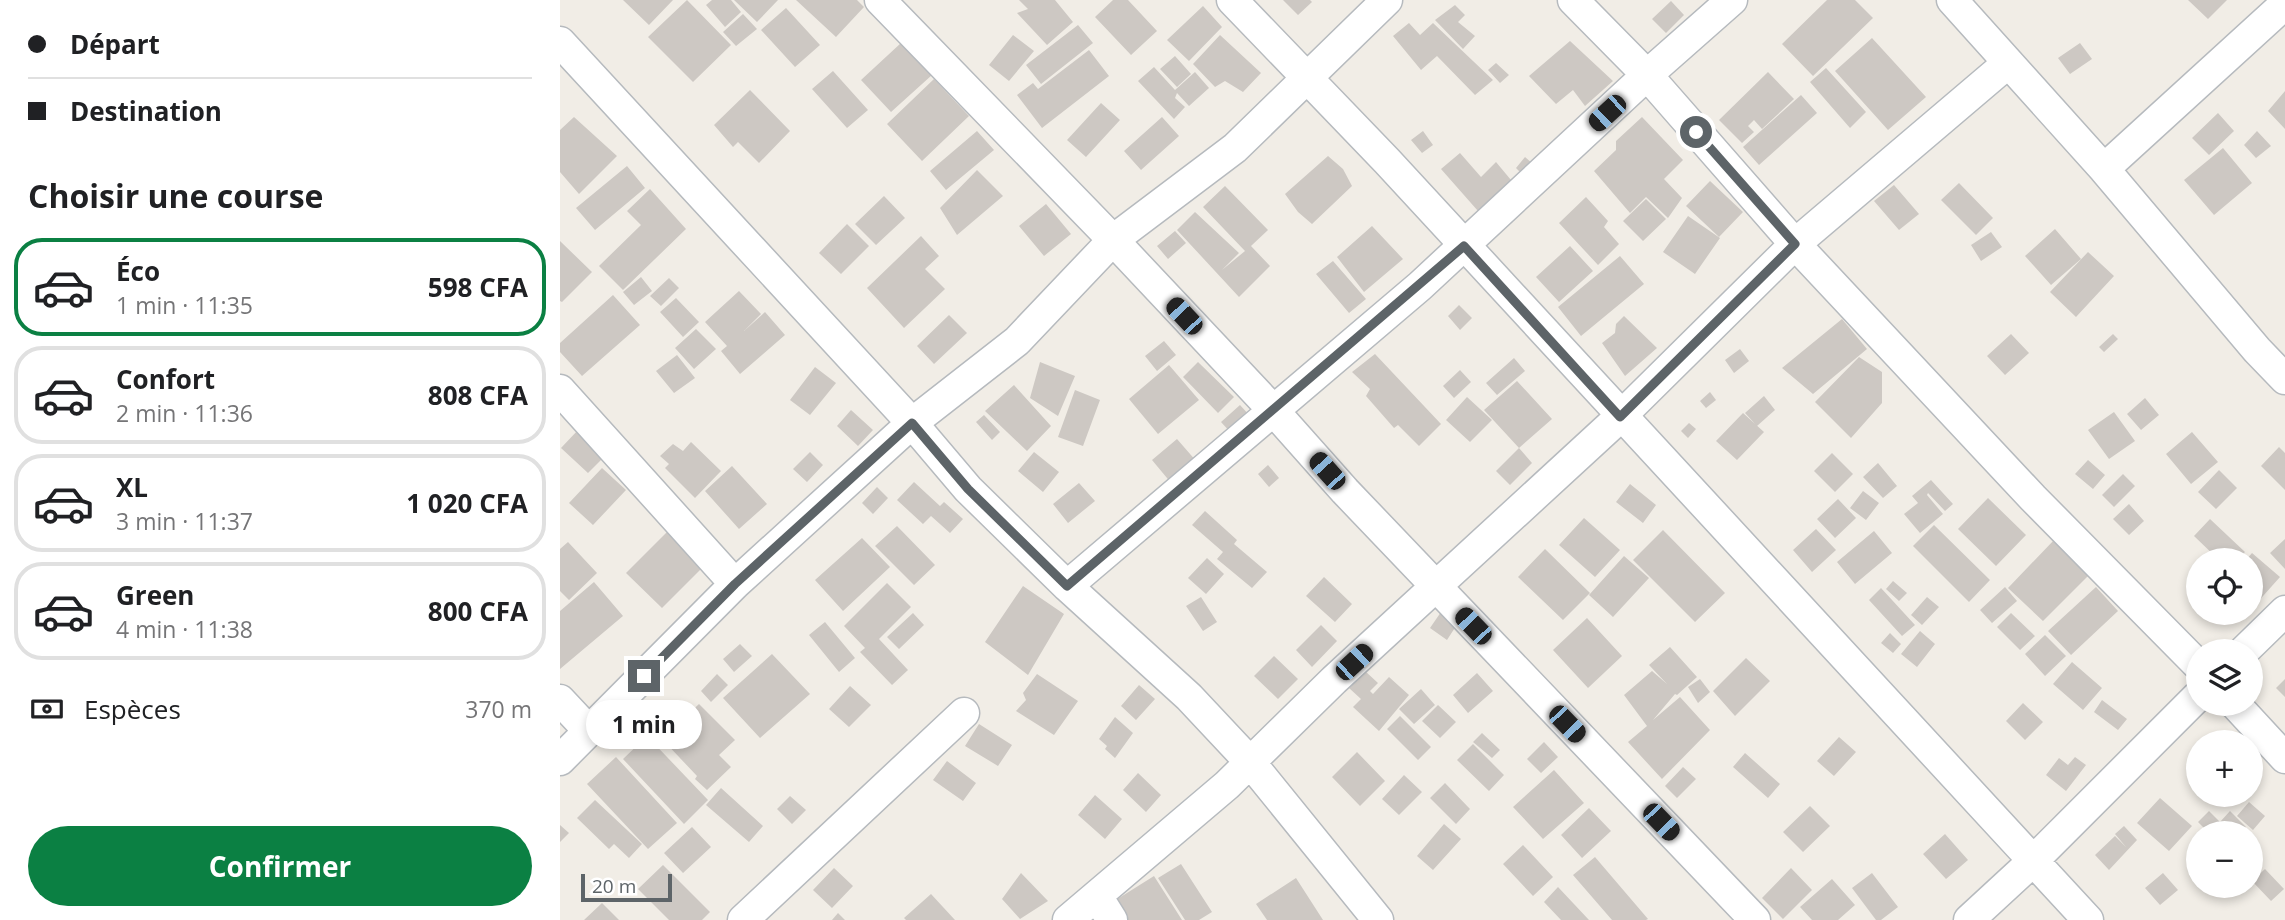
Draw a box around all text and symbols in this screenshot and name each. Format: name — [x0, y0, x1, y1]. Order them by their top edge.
text: Départ — [70, 26, 160, 62]
car — [1585, 91, 1630, 135]
text: Destination — [70, 93, 222, 129]
route start — [1680, 116, 1712, 148]
text: Choisir une course — [28, 174, 323, 217]
text: Éco — [116, 253, 160, 289]
icon: car — [32, 256, 95, 319]
text: 598 CFA — [428, 269, 528, 305]
text: 1 min · 11:35 — [116, 289, 253, 321]
car — [1162, 293, 1207, 339]
text: Confort — [116, 361, 215, 397]
icon: car — [32, 364, 95, 427]
text: 808 CFA — [428, 377, 528, 413]
text: 2 min · 11:36 — [116, 397, 253, 429]
car — [1306, 448, 1349, 494]
text: XL — [116, 469, 148, 505]
icon: car — [32, 472, 95, 535]
text: 1 020 CFA — [406, 485, 528, 521]
text: 3 min · 11:37 — [116, 505, 253, 537]
map controls — [2186, 548, 2263, 898]
button: locate — [2186, 548, 2263, 625]
text: Green — [116, 577, 194, 613]
icon: car — [32, 580, 95, 643]
text: 800 CFA — [428, 593, 528, 629]
car — [1451, 604, 1496, 648]
text: 4 min · 11:38 — [116, 613, 253, 645]
button: layers — [2186, 639, 2263, 716]
car — [1332, 640, 1377, 684]
route end — [628, 660, 660, 692]
icon: cash — [28, 690, 66, 728]
text: Espèces — [84, 691, 181, 727]
text: 370 m — [465, 693, 532, 725]
callout: 1 min — [586, 700, 702, 750]
car — [1545, 702, 1590, 746]
text: 1 min — [612, 708, 676, 740]
button: + — [2186, 730, 2263, 807]
car — [1639, 800, 1684, 844]
button: − — [2186, 821, 2263, 898]
button: Confirmer — [28, 826, 532, 906]
scale bar — [581, 871, 672, 903]
text: 20 m — [592, 873, 636, 899]

